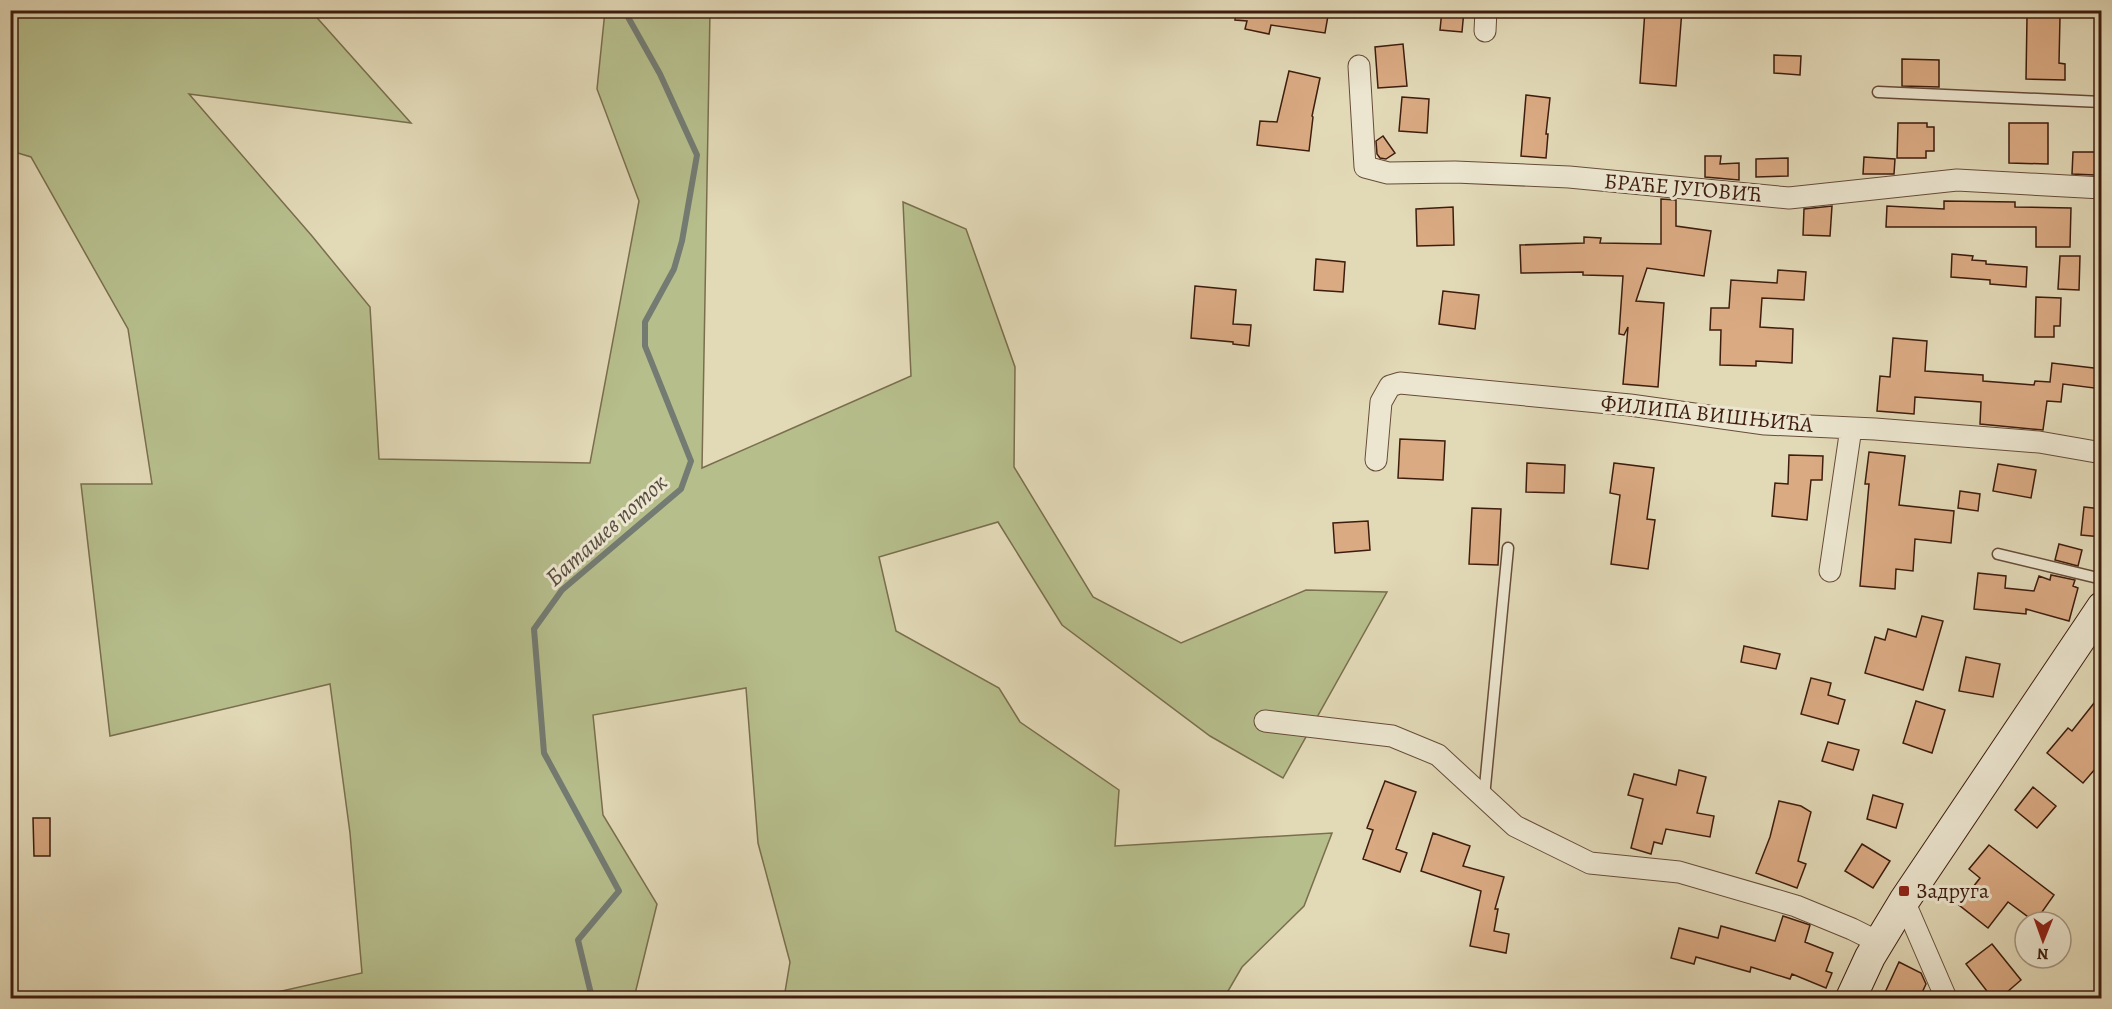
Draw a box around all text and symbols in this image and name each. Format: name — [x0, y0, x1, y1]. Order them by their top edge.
street label: БРАЋЕ ЈУГОВИЋ — [1603, 166, 1763, 210]
street label: ФИЛИПА ВИШЊИЋА — [1599, 388, 1816, 440]
water label: Баташев поток — [538, 467, 674, 593]
place label: Задруга — [1916, 876, 1990, 906]
marker: Задруга — [1897, 884, 1911, 898]
north arrow — [2013, 910, 2073, 970]
text: N — [2036, 943, 2049, 965]

